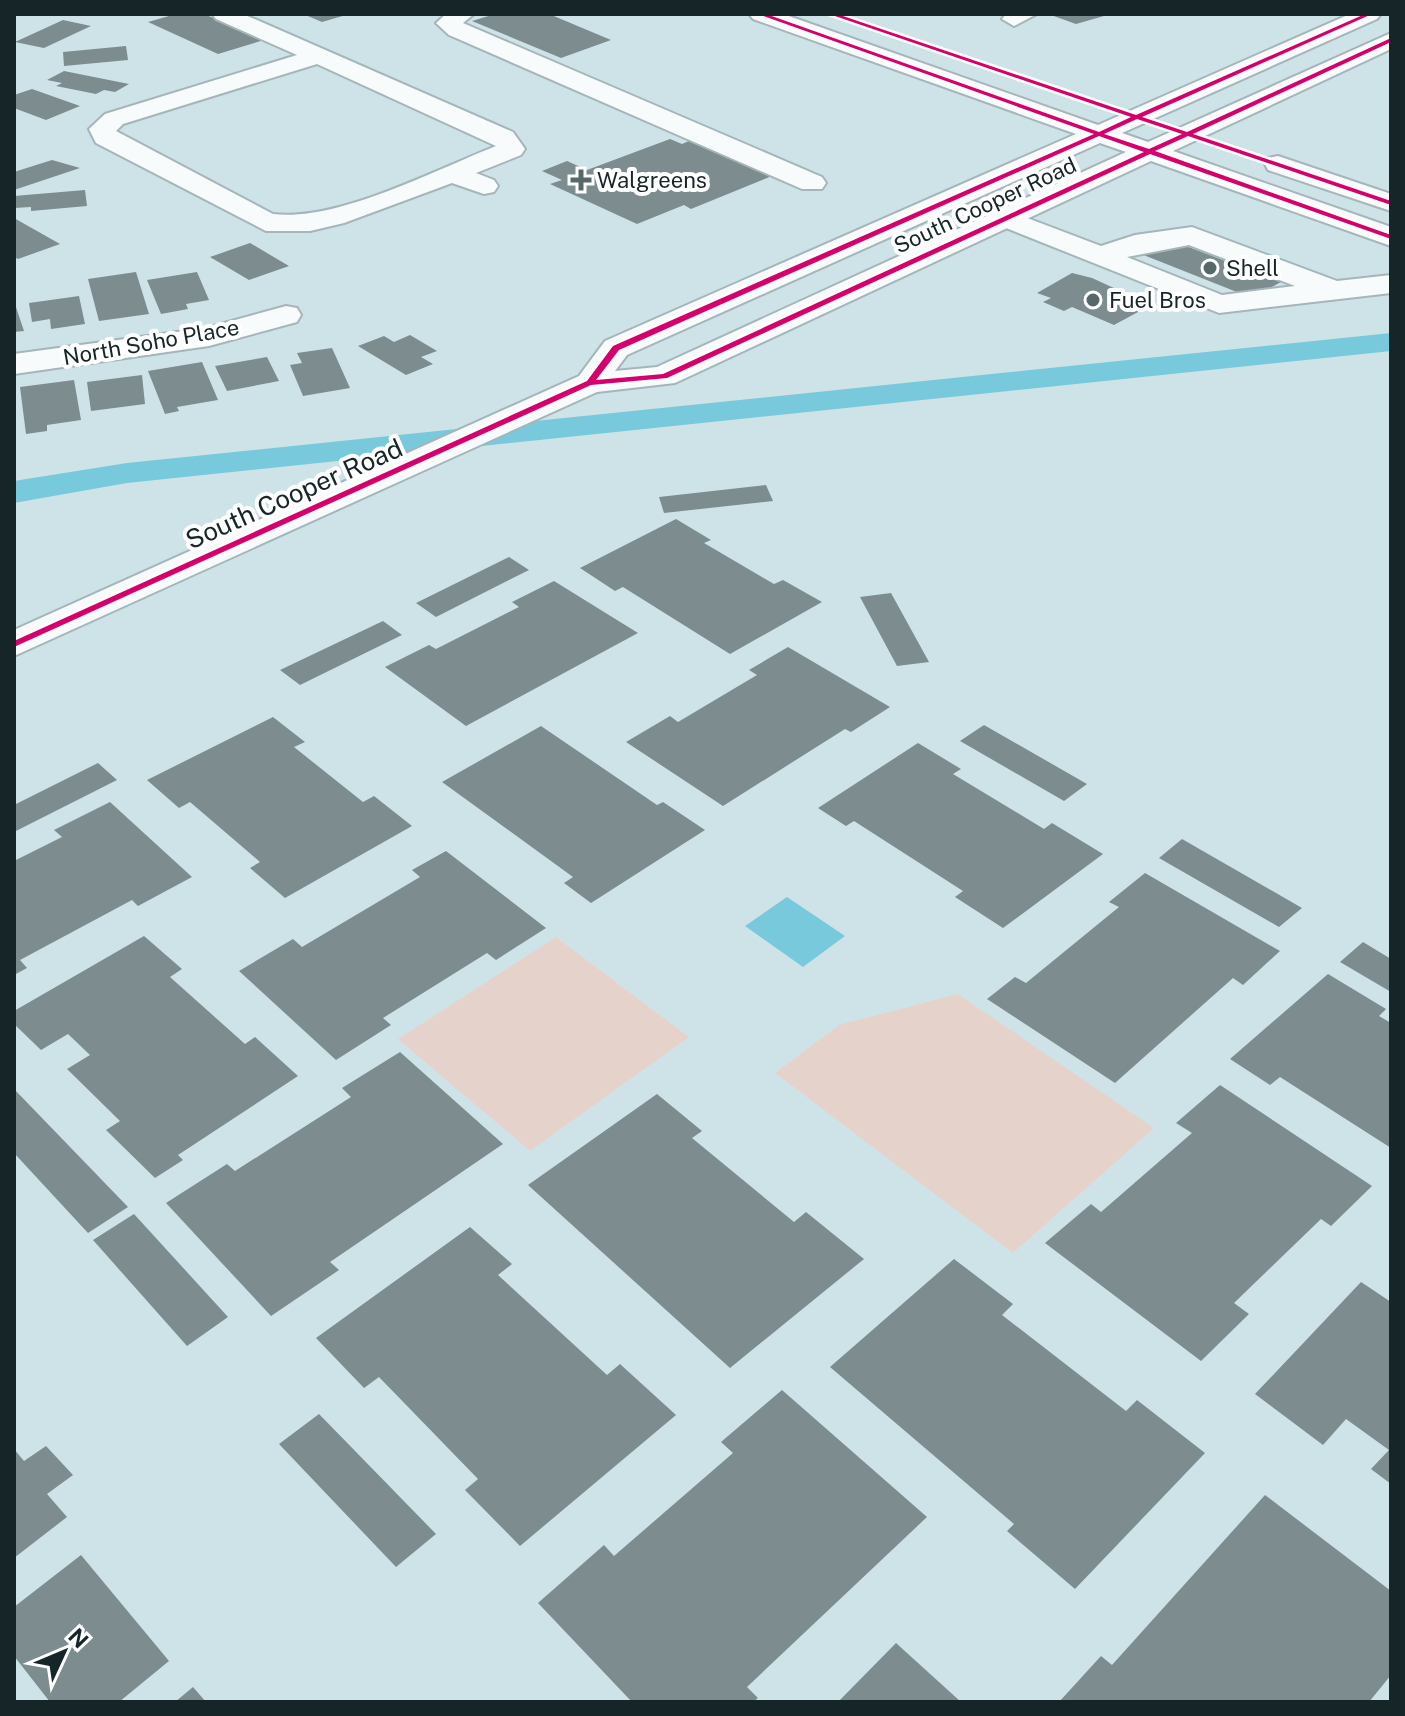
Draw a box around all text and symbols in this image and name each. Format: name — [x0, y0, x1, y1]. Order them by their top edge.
street label: South Cooper Road — [890, 151, 1080, 259]
place label: Walgreens — [597, 167, 707, 193]
marker: Walgreens — [572, 171, 590, 189]
place label: Shell — [1226, 255, 1279, 281]
marker: Shell — [1201, 259, 1219, 277]
place label: Fuel Bros — [1109, 287, 1206, 313]
marker: Fuel Bros — [1084, 291, 1102, 309]
street label: North Soho Place — [61, 314, 241, 370]
street label: South Cooper Road — [181, 432, 407, 555]
north arrow — [24, 1612, 104, 1692]
text: N — [63, 1623, 94, 1653]

